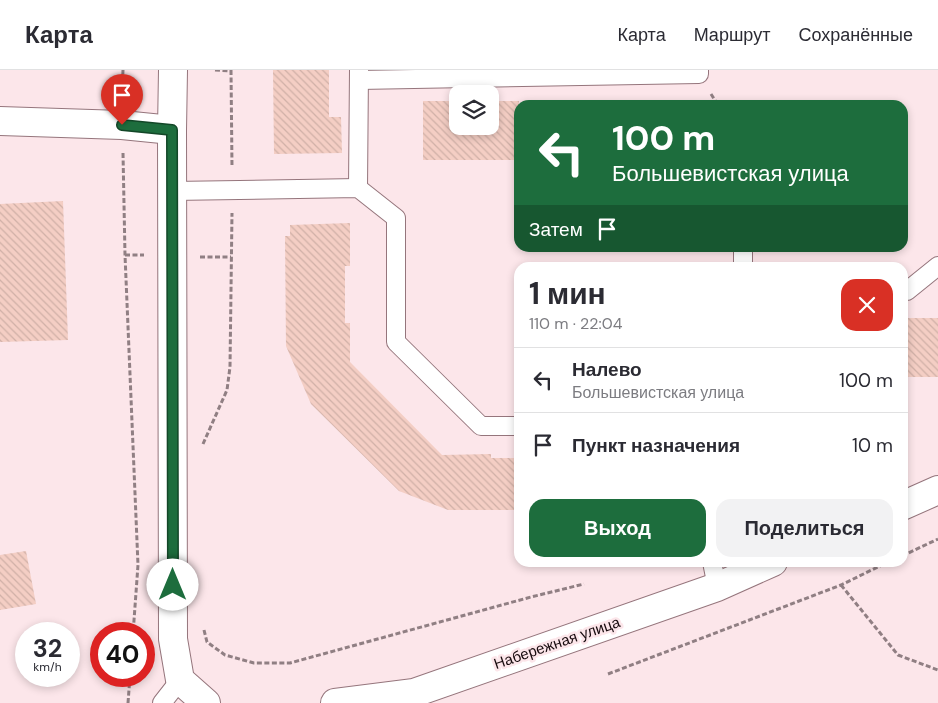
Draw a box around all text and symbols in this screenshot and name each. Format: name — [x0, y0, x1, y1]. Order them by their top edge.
text: Карта — [25, 19, 93, 50]
text: Карта — [618, 23, 666, 47]
text: Маршрут — [694, 23, 770, 47]
text: Сохранённые — [798, 23, 913, 47]
pin — [101, 74, 143, 125]
icon: arrive — [108, 81, 136, 109]
map controls — [449, 85, 499, 135]
button: layers — [449, 85, 499, 135]
text: 100 m — [612, 115, 715, 161]
icon: left — [529, 120, 594, 185]
text: Большевистская улица — [612, 159, 849, 188]
icon: arrive — [593, 215, 621, 243]
text: Затем — [529, 217, 583, 242]
text: 1 мин — [529, 274, 606, 313]
button: close — [841, 279, 893, 331]
text: 110 m · 22:04 — [529, 313, 622, 334]
text: Налево — [572, 357, 642, 382]
icon: left — [529, 366, 557, 394]
text: 100 m — [839, 368, 893, 393]
text: Большевистская улица — [572, 382, 744, 403]
icon: arrive — [529, 431, 557, 459]
text: Пункт назначения — [572, 433, 740, 458]
text: 10 m — [852, 433, 893, 458]
button: Выход — [529, 499, 706, 557]
button: Поделиться — [716, 499, 893, 557]
position arrow — [146, 558, 198, 610]
street label: Набережная улица — [491, 612, 623, 674]
speed limit sign: 40 — [90, 622, 155, 687]
text: 32 — [33, 632, 62, 665]
text: km/h — [33, 659, 62, 675]

